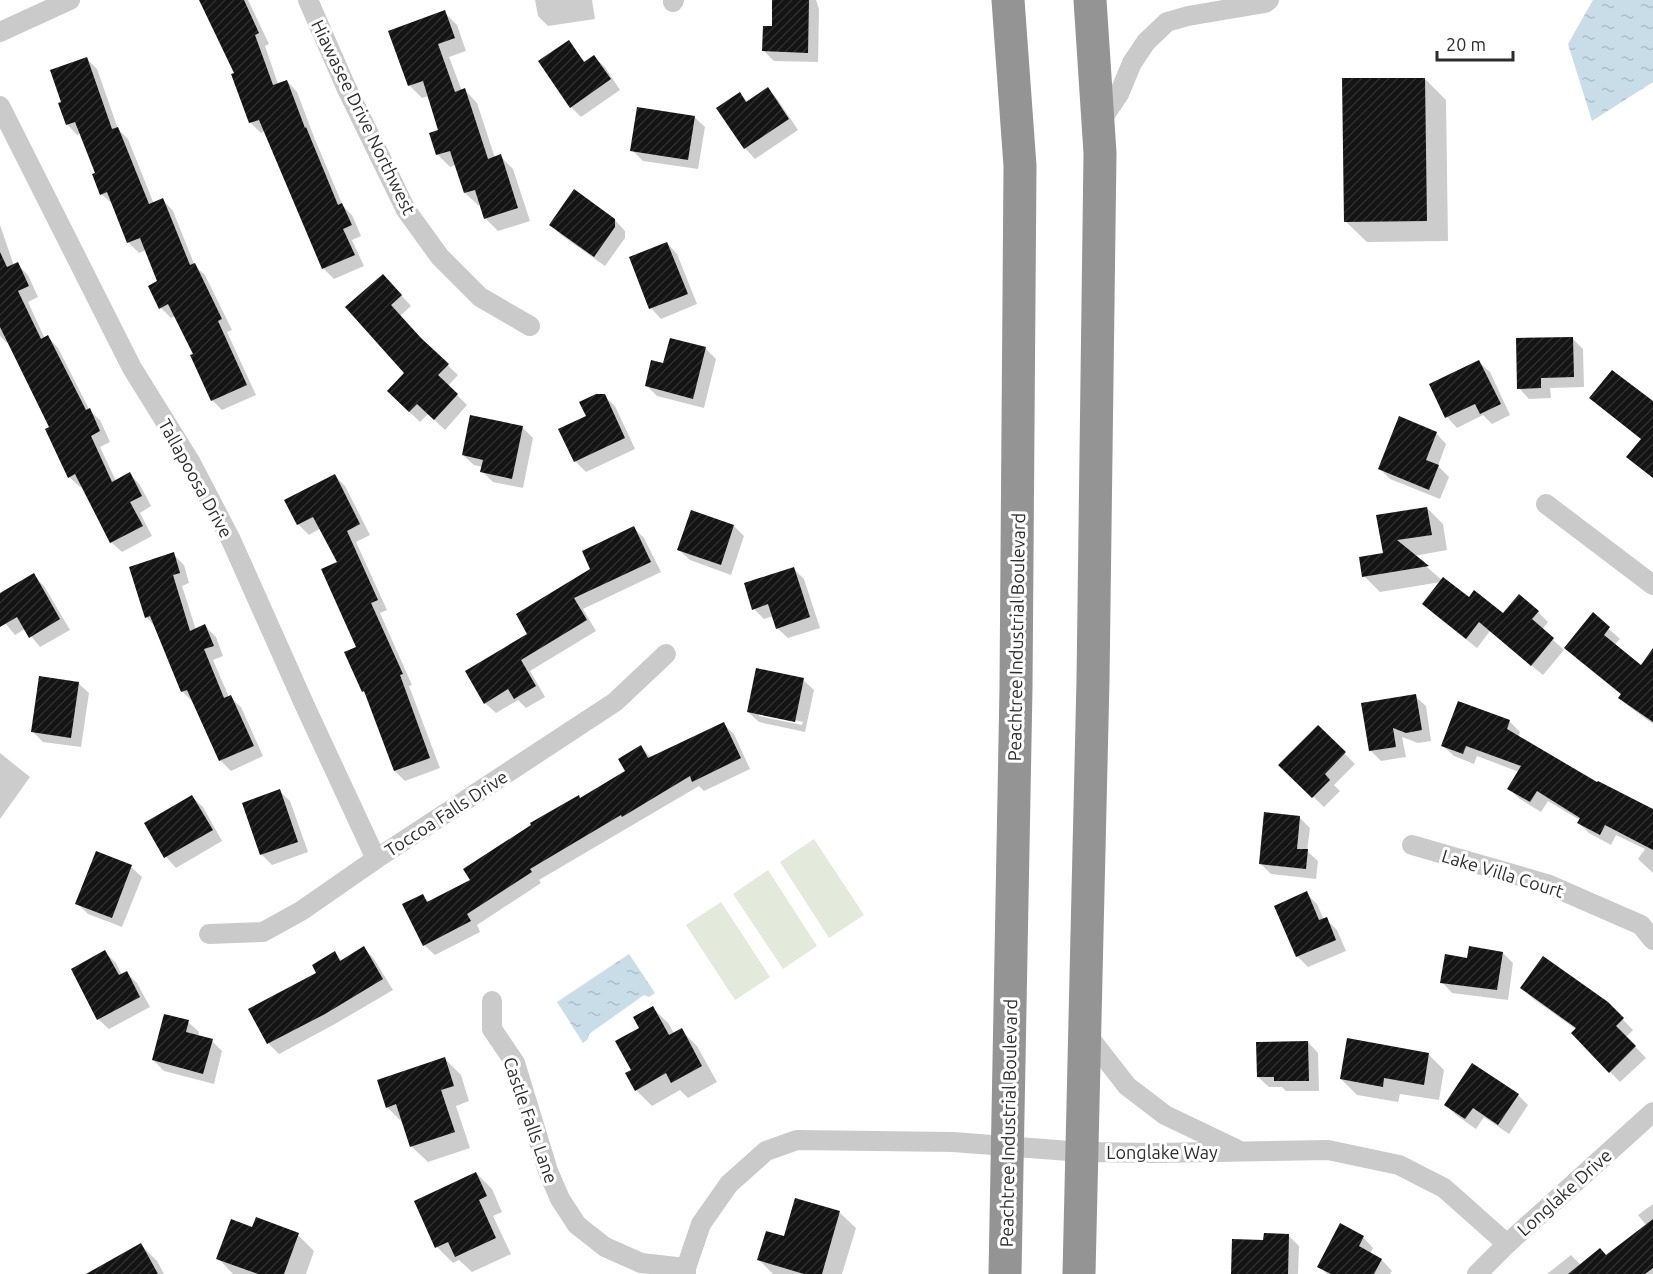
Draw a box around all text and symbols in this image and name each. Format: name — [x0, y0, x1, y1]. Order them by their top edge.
street label: Hiawasee Drive Northwest — [308, 16, 420, 218]
scale bar — [1437, 24, 1514, 62]
text: 20 m — [1446, 34, 1486, 54]
street label: Tallapoosa Drive — [155, 415, 237, 541]
street label: Peachtree Industrial Boulevard — [1004, 513, 1028, 761]
street label: Toccoa Falls Drive — [381, 766, 511, 860]
street label: Lake Villa Court — [1440, 845, 1566, 901]
street label: Peachtree Industrial Boulevard — [996, 999, 1020, 1247]
street label: Castle Falls Lane — [500, 1054, 562, 1186]
street label: Longlake Way — [1106, 1142, 1218, 1162]
street label: Longlake Drive — [1513, 1145, 1615, 1239]

